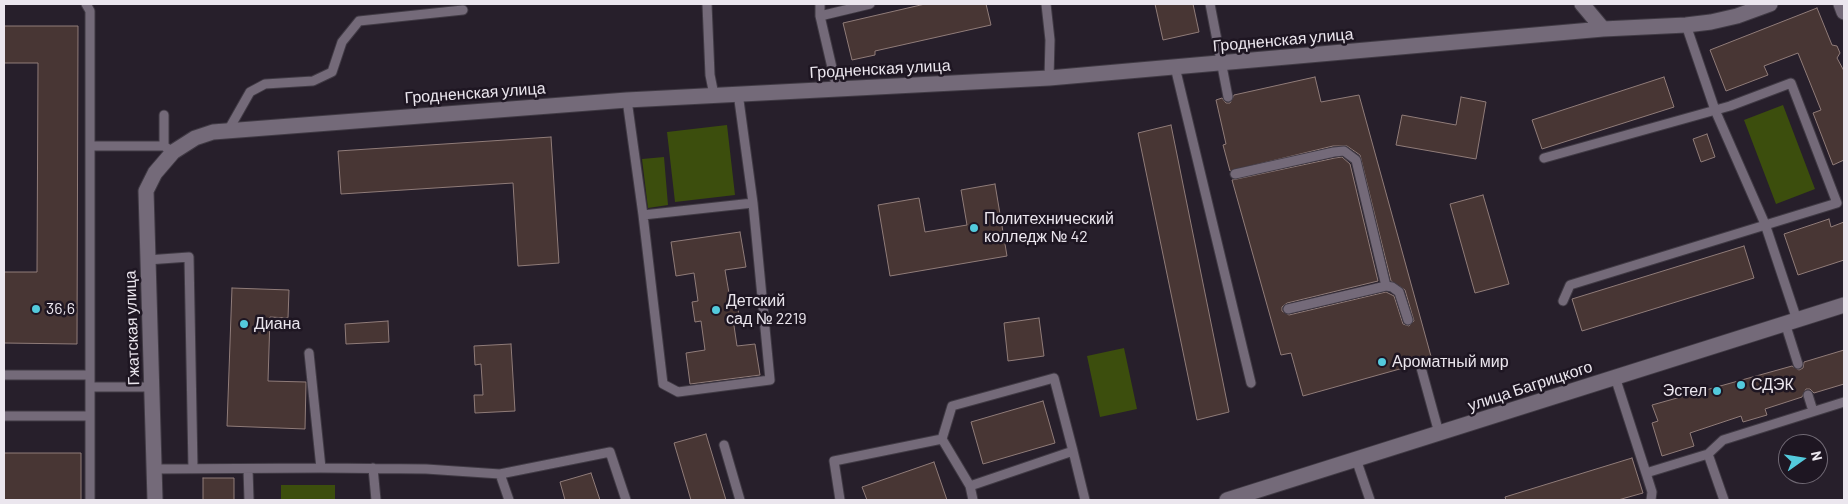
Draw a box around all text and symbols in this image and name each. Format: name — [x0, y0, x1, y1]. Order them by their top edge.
street label: Гродненская улица — [1212, 24, 1354, 56]
street label: Гродненская улица — [809, 56, 951, 82]
street label: Гродненская улица — [404, 78, 546, 108]
place label: Политехнический колледж № 42 — [984, 209, 1114, 247]
marker: Политехнический колледж № 42 — [968, 222, 980, 234]
street label: Гжатская улица — [120, 270, 144, 386]
place label: Детский сад № 2219 — [726, 291, 807, 329]
place label: 36,6 — [46, 299, 75, 319]
marker: 36,6 — [30, 303, 42, 315]
marker: Детский сад № 2219 — [710, 304, 722, 316]
place label: Диана — [254, 314, 300, 334]
marker: Диана — [238, 318, 250, 330]
place label: Ароматный мир — [1392, 352, 1509, 372]
marker: Ароматный мир — [1376, 356, 1388, 368]
street label: улица Багрицкого — [1465, 357, 1595, 415]
place label: СДЭК — [1751, 375, 1794, 395]
marker: СДЭК — [1735, 379, 1747, 391]
place label: Эстел — [1663, 381, 1707, 401]
marker: Эстел — [1711, 385, 1723, 397]
north arrow — [1778, 434, 1828, 484]
text: N — [1808, 449, 1826, 462]

